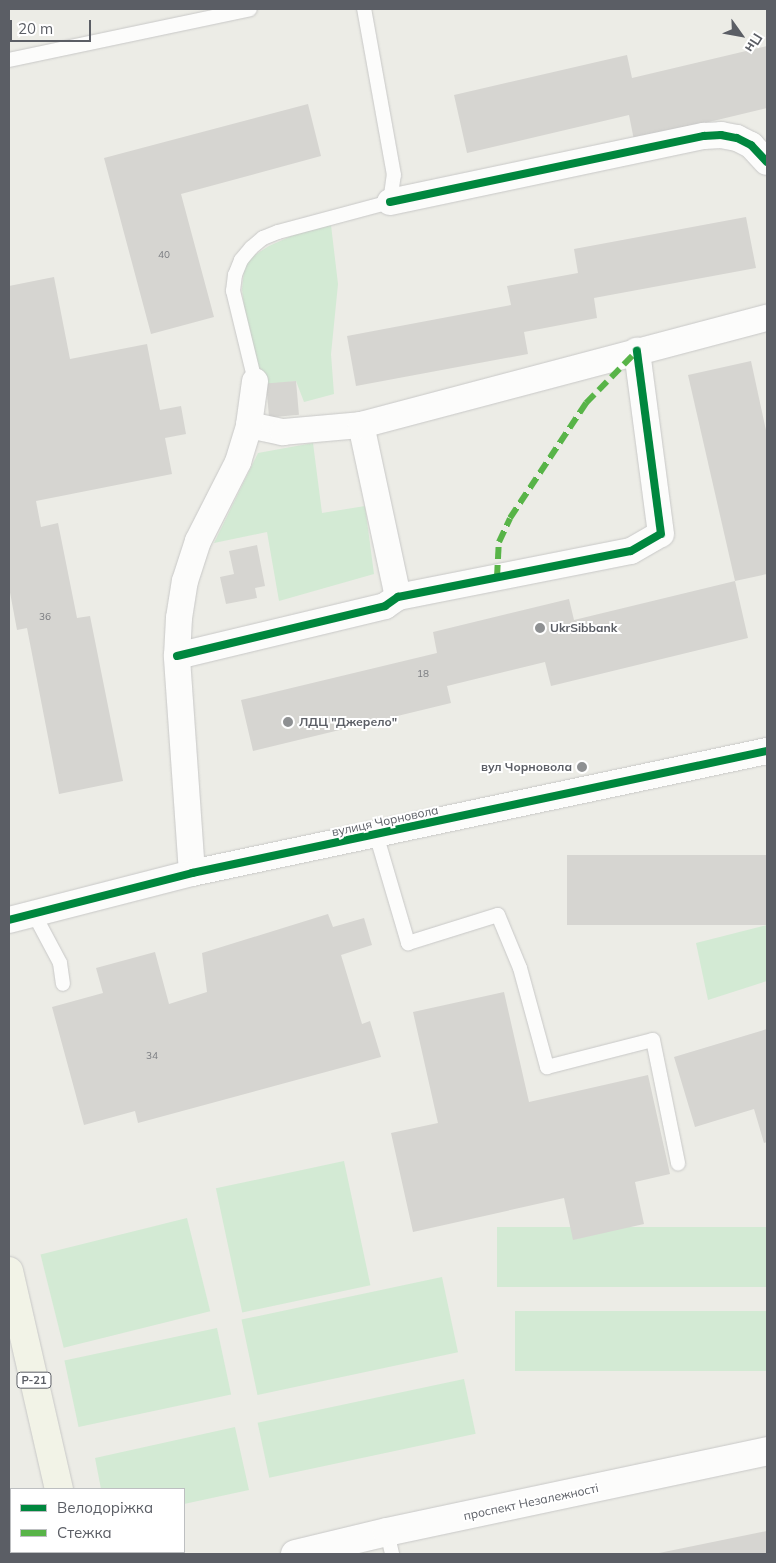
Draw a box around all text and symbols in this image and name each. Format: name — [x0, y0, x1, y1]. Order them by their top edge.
scale bar — [12, 10, 94, 42]
north arrow — [716, 10, 766, 60]
text: 20 m — [18, 19, 53, 38]
text: Пн — [741, 30, 767, 56]
house number: 40 — [158, 249, 170, 261]
house number: 36 — [39, 611, 51, 623]
place label: UkrSibbank — [550, 621, 617, 635]
marker: UkrSibbank — [534, 622, 546, 634]
house number: 18 — [417, 668, 429, 680]
marker: ЛДЦ "Джерело" — [281, 715, 295, 729]
place label: ЛДЦ "Джерело" — [299, 715, 397, 729]
place label: вул Чорновола — [481, 760, 572, 774]
marker: вул Чорновола — [576, 761, 588, 773]
street label: вулиця Чорновола — [330, 803, 440, 839]
house number: 34 — [146, 1050, 158, 1062]
road number: Р-21 — [15, 1372, 53, 1388]
street label: проспект Незалежності — [462, 1481, 600, 1523]
legend — [10, 1488, 185, 1553]
text: Велодоріжка — [57, 1498, 153, 1517]
text: Стежка — [57, 1523, 112, 1542]

